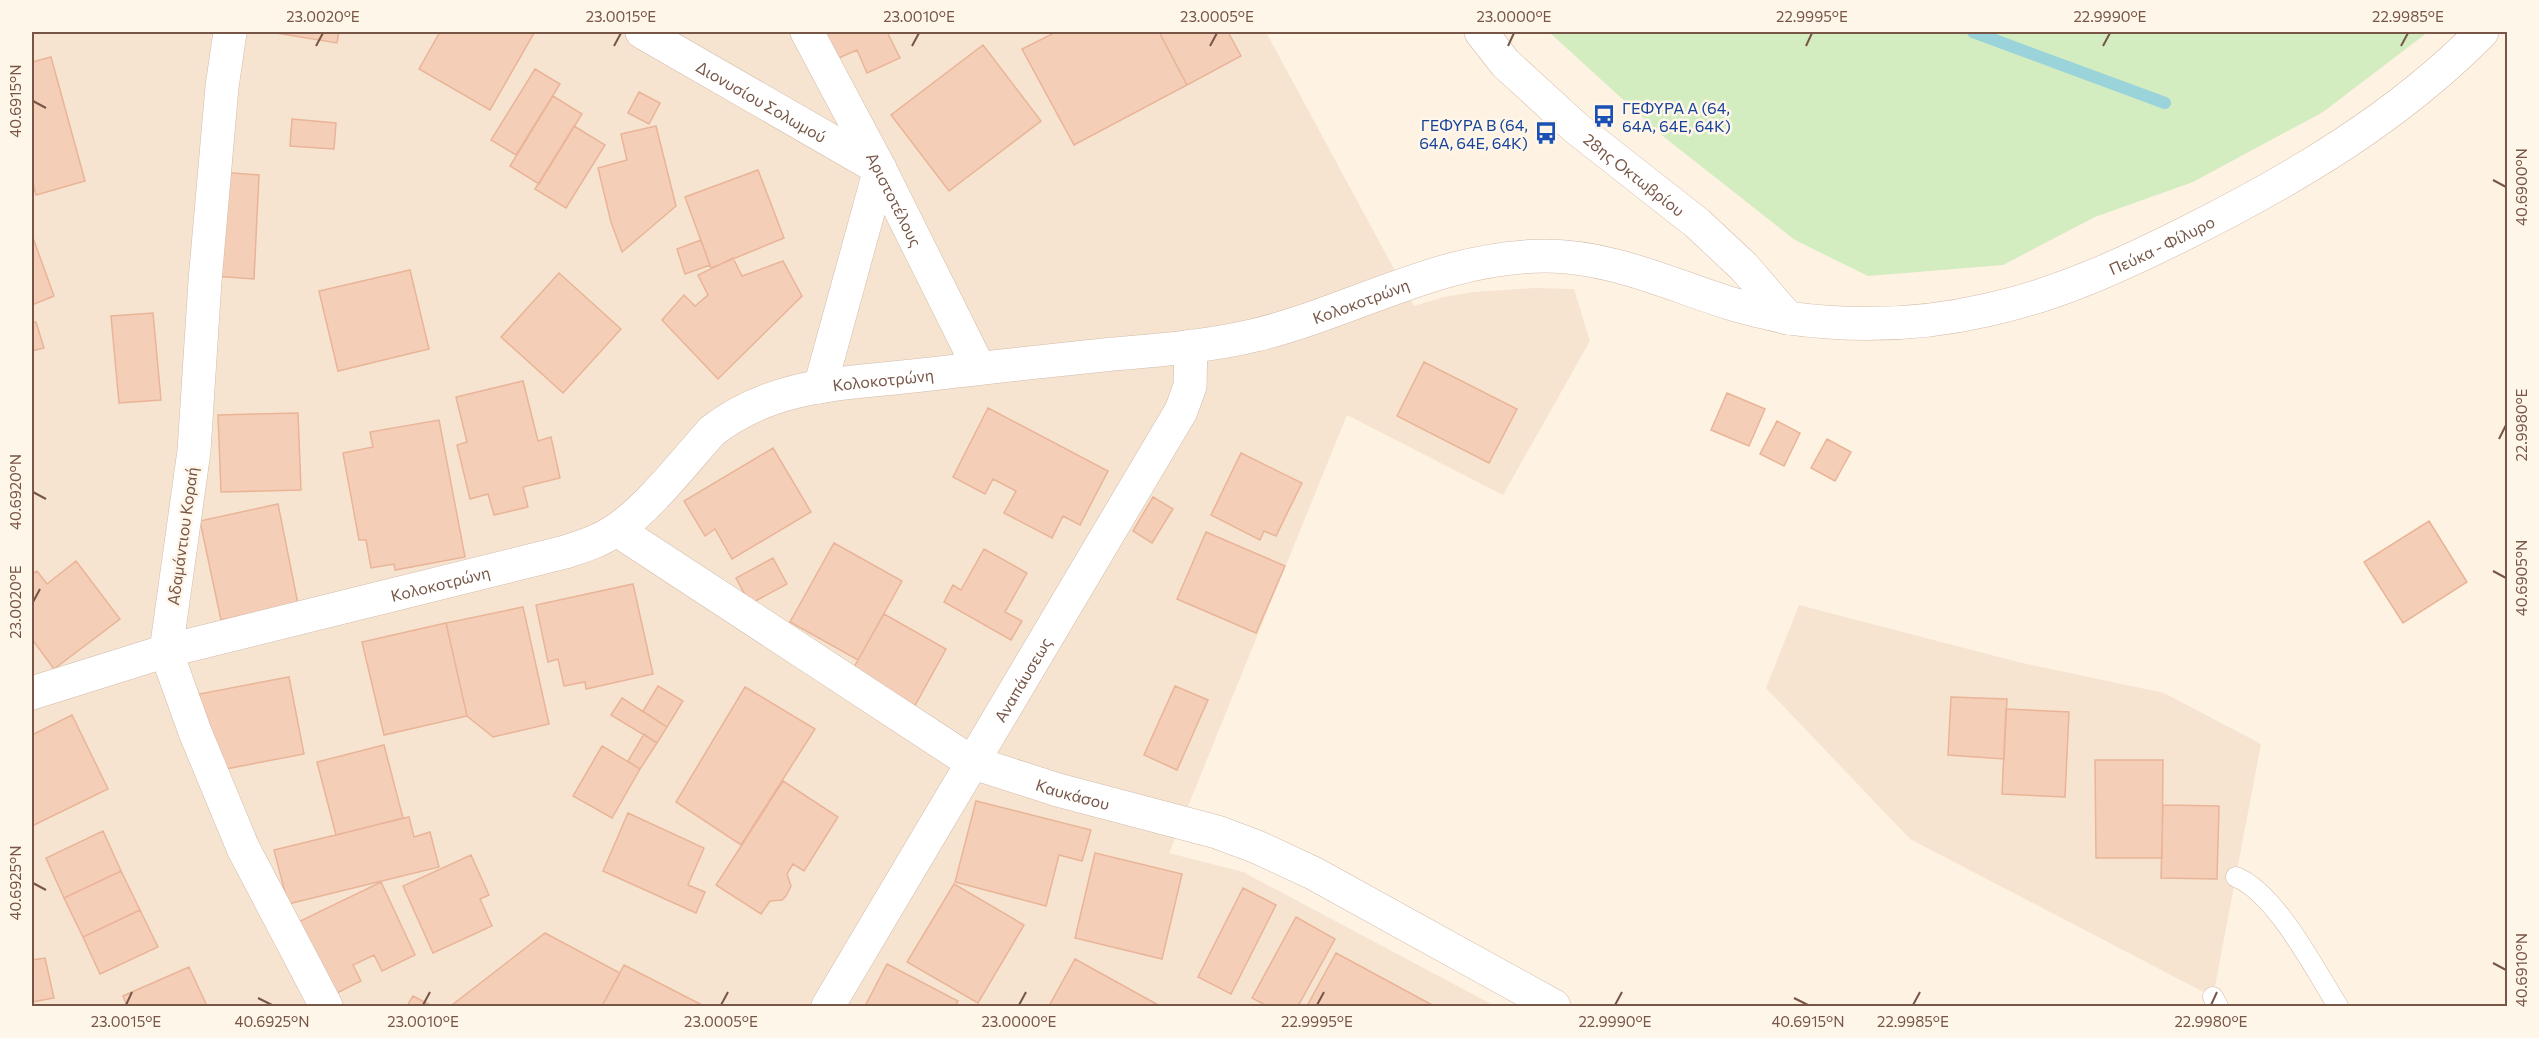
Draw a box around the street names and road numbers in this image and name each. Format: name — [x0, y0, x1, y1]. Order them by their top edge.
street label: Διονυσίου Σολωμού — [693, 56, 830, 146]
street label: 28ης Οκτωβρίου — [1580, 129, 1689, 219]
street label: Αριστοτέλους — [863, 149, 927, 250]
street label: Πεύκα - Φίλυρο — [2106, 211, 2217, 278]
street label: Κολοκοτρώνη — [1310, 274, 1411, 327]
street label: Κολοκοτρώνη — [831, 364, 935, 394]
street label: Αδαμάντιου Κοραή — [163, 466, 201, 606]
street label: Κολοκοτρώνη — [389, 561, 492, 604]
street label: Αναπάυσεως — [989, 633, 1054, 725]
street label: Καυκάσου — [1034, 774, 1112, 813]

